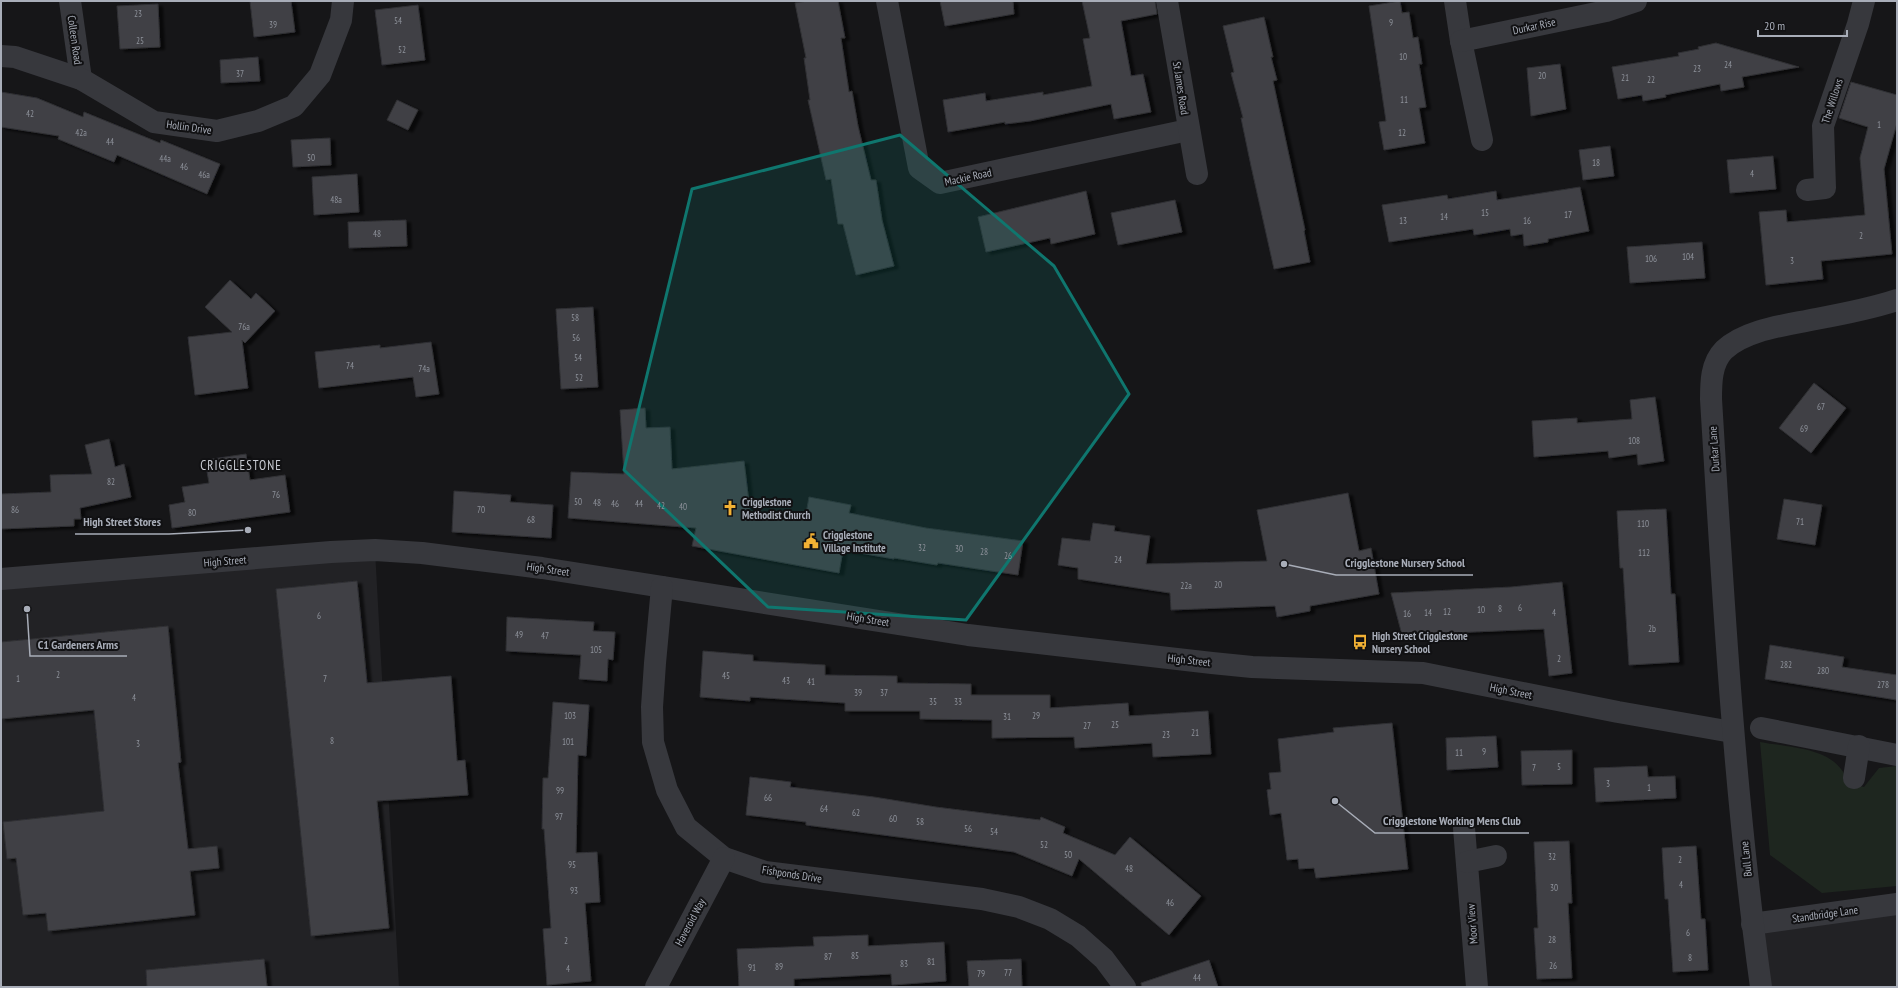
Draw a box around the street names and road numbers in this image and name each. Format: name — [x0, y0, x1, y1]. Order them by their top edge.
street label: Colleen Road — [65, 14, 85, 66]
street label: Durkar Rise — [1511, 15, 1557, 37]
street label: St James Road — [1170, 60, 1192, 116]
street label: The Willows — [1818, 77, 1846, 125]
street label: Hollin Drive — [166, 117, 213, 137]
street label: Mackie Road — [943, 165, 993, 189]
street label: Durkar Lane — [1705, 425, 1723, 472]
street label: High Street — [203, 552, 247, 570]
street label: High Street — [526, 559, 570, 579]
street label: High Street — [846, 609, 890, 629]
street label: High Street — [1167, 651, 1211, 669]
street label: High Street — [1489, 680, 1533, 702]
street label: Bull Lane — [1737, 840, 1755, 877]
street label: Fishponds Drive — [761, 862, 823, 886]
street label: Haveroid Way — [672, 895, 709, 948]
street label: Standbridge Lane — [1791, 902, 1859, 926]
street label: Moor View — [1464, 903, 1480, 944]

